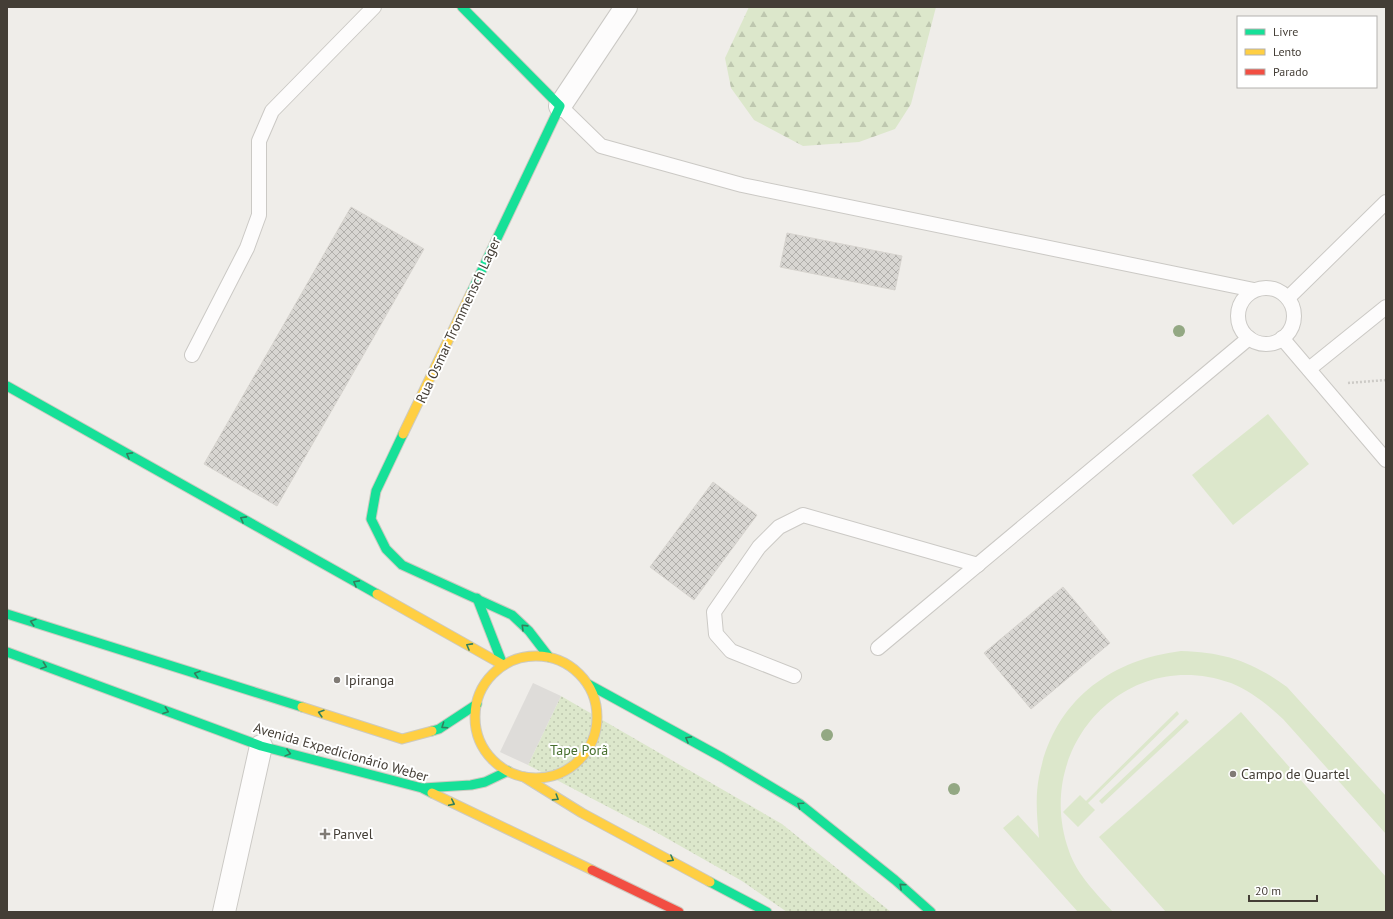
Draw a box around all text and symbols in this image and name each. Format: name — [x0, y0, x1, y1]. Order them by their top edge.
legend — [1237, 16, 1377, 88]
text: Livre — [1273, 24, 1298, 39]
text: Lento — [1273, 44, 1302, 59]
text: Parado — [1273, 64, 1308, 79]
street label: Rua Osmar Trommensch Lager — [412, 234, 505, 406]
one-way arrow — [126, 453, 133, 460]
one-way arrow — [239, 516, 247, 523]
one-way arrow — [353, 580, 360, 587]
one-way arrow — [29, 618, 36, 627]
one-way arrow — [521, 625, 529, 632]
one-way arrow — [466, 644, 473, 651]
one-way arrow — [40, 661, 47, 669]
one-way arrow — [193, 670, 200, 679]
place label: Ipiranga — [345, 671, 394, 689]
marker: Ipiranga — [332, 675, 342, 685]
one-way arrow — [162, 706, 169, 714]
one-way arrow — [317, 709, 324, 718]
street label: Avenida Expedicionário Weber — [252, 718, 431, 786]
one-way arrow — [442, 721, 449, 728]
one-way arrow — [685, 736, 692, 744]
park label: Tape Porã — [550, 741, 608, 759]
one-way arrow — [285, 748, 292, 757]
place label: Campo de Quartel — [1241, 765, 1349, 783]
marker: Campo de Quartel — [1228, 769, 1238, 779]
one-way arrow — [552, 793, 559, 800]
one-way arrow — [448, 798, 456, 806]
one-way arrow — [798, 803, 805, 810]
place label: Panvel — [333, 825, 373, 843]
marker: Panvel — [320, 829, 330, 839]
one-way arrow — [667, 855, 674, 862]
scale bar — [1249, 877, 1317, 903]
one-way arrow — [899, 883, 907, 891]
text: 20 m — [1255, 883, 1281, 898]

